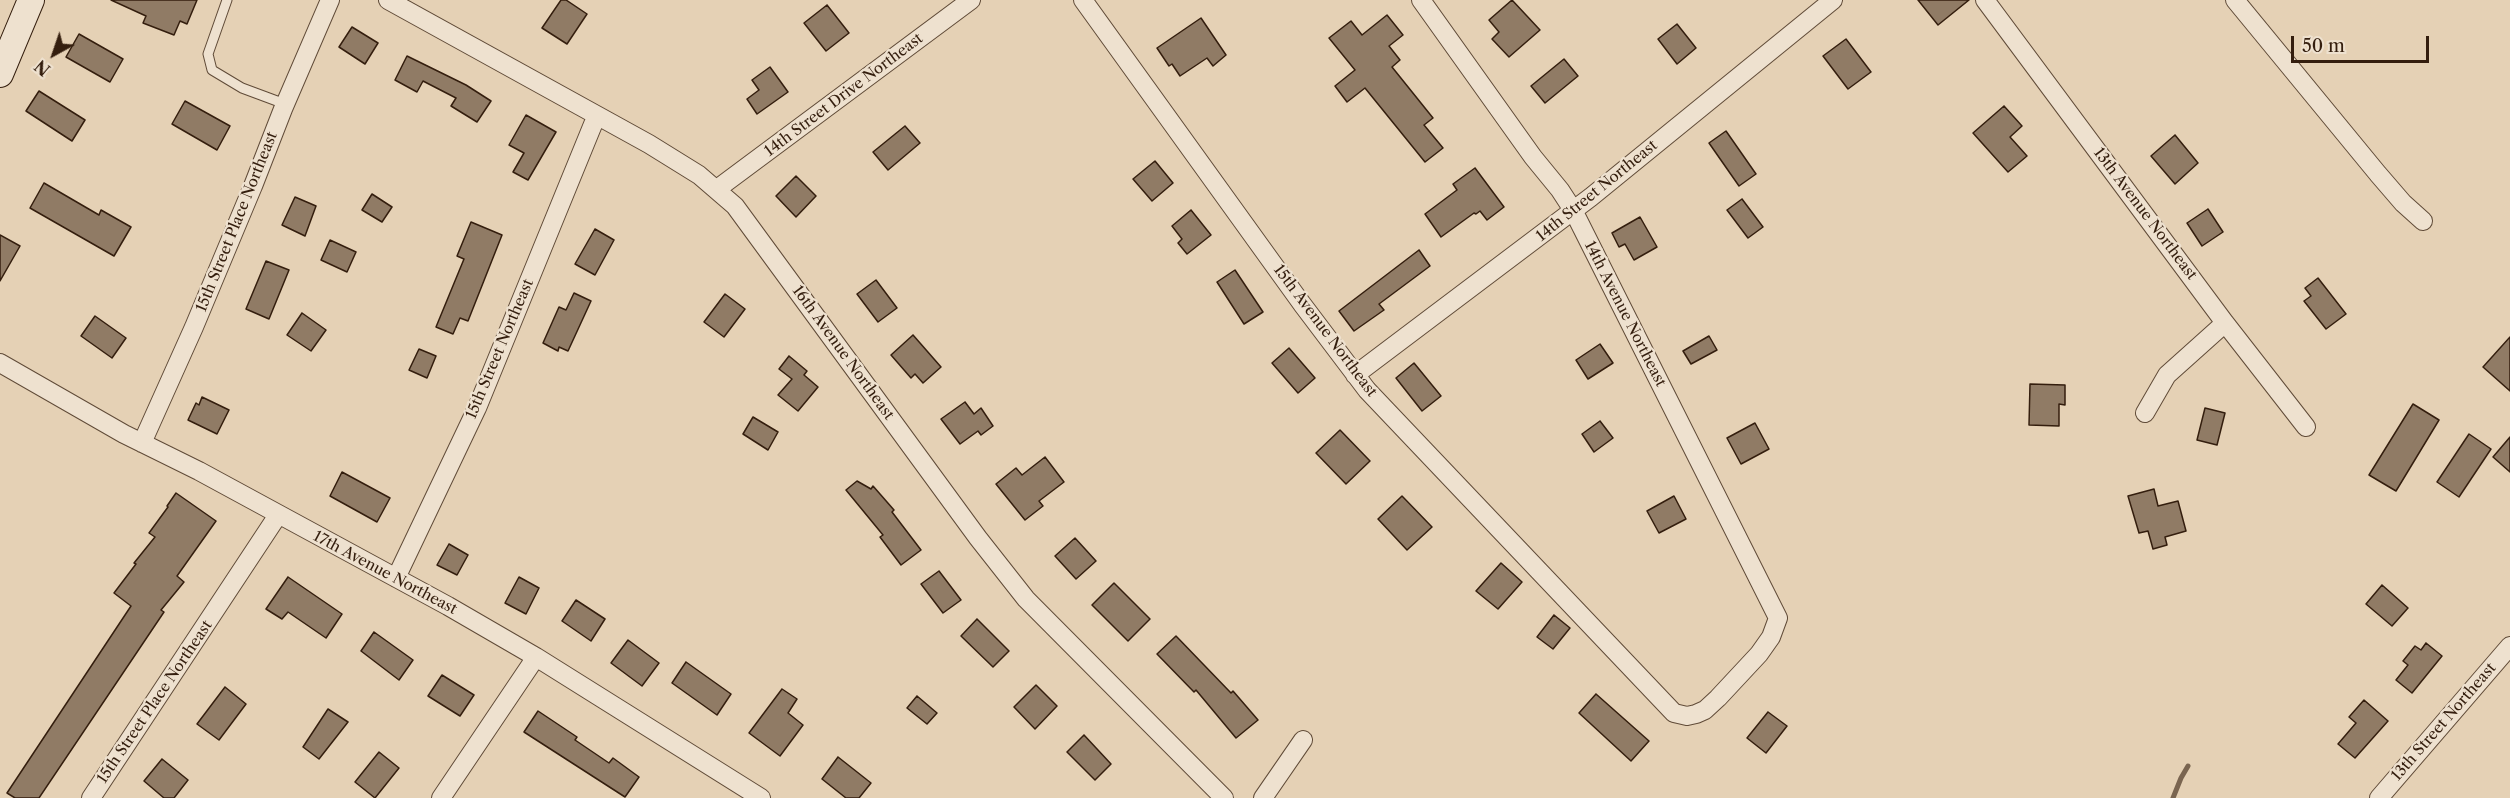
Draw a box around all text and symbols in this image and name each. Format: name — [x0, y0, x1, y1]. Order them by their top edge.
north arrow — [24, 24, 84, 84]
scale bar — [2294, 24, 2432, 62]
street label: 14th Street Drive Northeast — [761, 30, 927, 160]
text: 50 m — [2302, 35, 2345, 57]
text: N — [31, 56, 54, 80]
street label: 15th Street Place Northeast — [193, 129, 281, 315]
street label: 14th Street Northeast — [1533, 137, 1661, 245]
street label: 13th Avenue Northeast — [2089, 144, 2201, 284]
street label: 14th Avenue Northeast — [1580, 238, 1670, 390]
street label: 15th Avenue Northeast — [1269, 261, 1381, 401]
street label: 15th Street Northeast — [462, 276, 538, 422]
street label: 16th Avenue Northeast — [788, 282, 898, 424]
street label: 17th Avenue Northeast — [310, 528, 460, 618]
street label: 15th Street Place Northeast — [94, 617, 216, 787]
street label: 13th Street Northeast — [2388, 659, 2500, 785]

